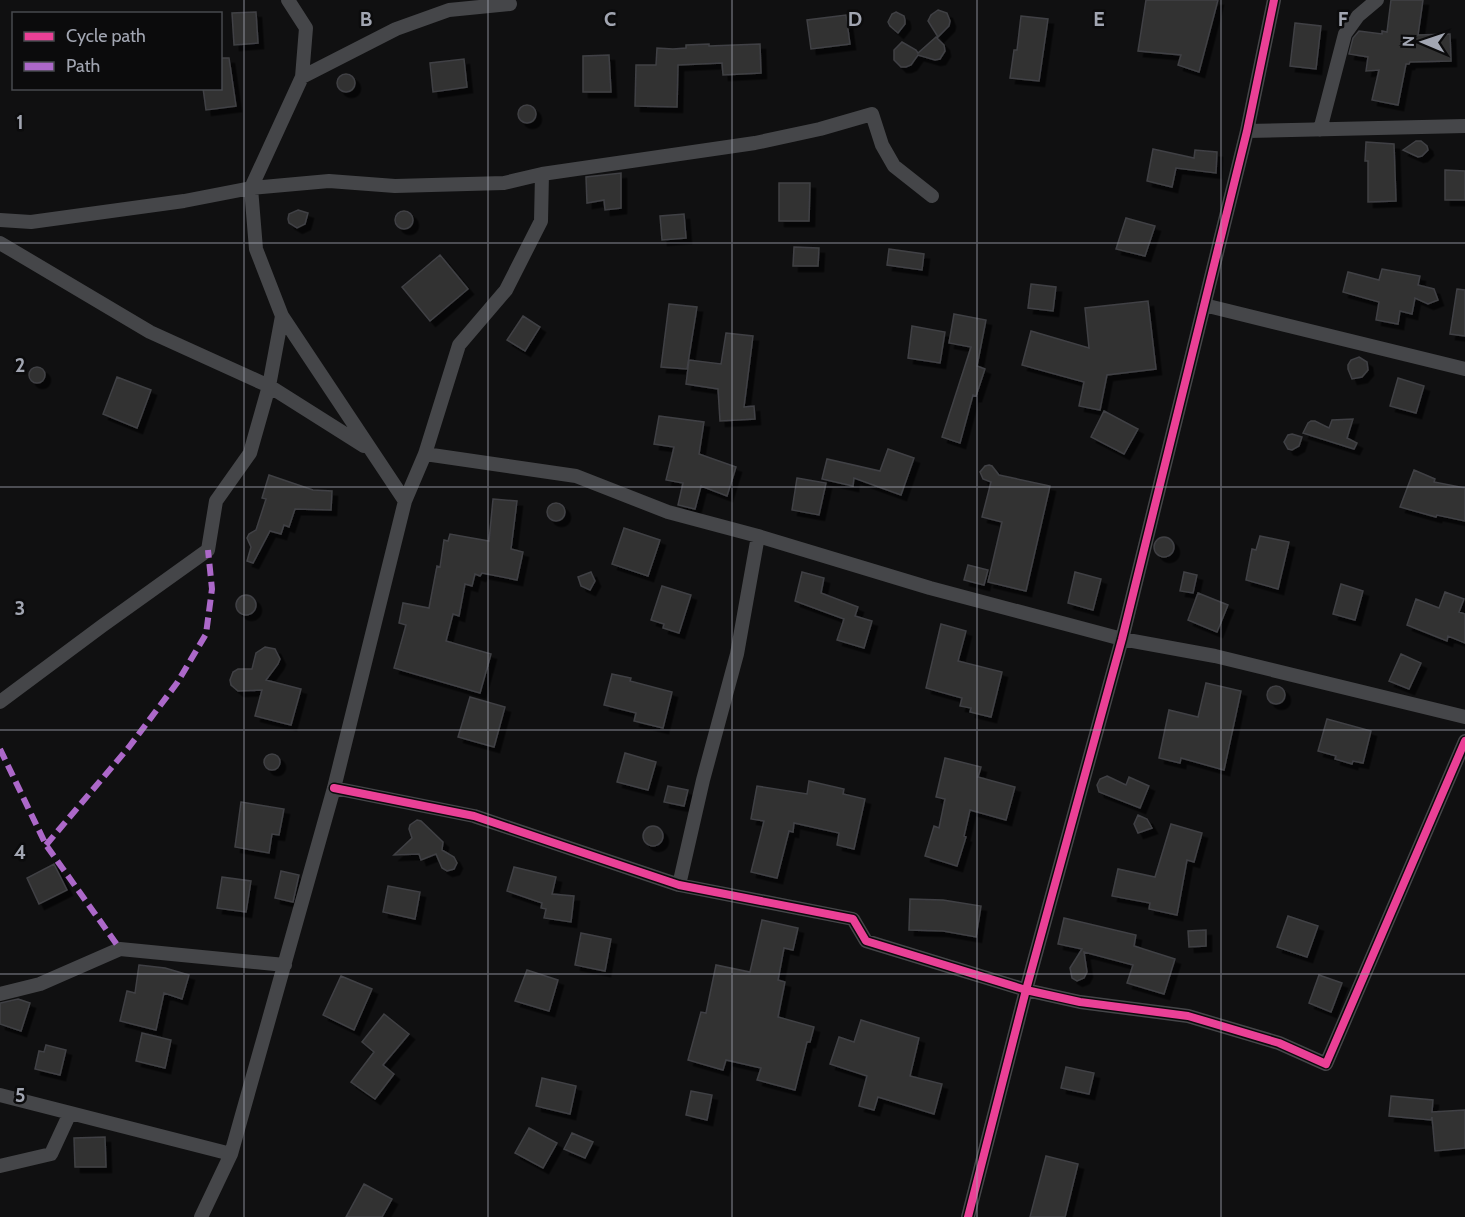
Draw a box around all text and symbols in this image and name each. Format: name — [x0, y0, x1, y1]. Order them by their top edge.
text: B — [360, 7, 372, 31]
text: C — [604, 7, 616, 31]
text: D — [848, 7, 862, 31]
text: E — [1093, 7, 1105, 31]
text: F — [1338, 7, 1349, 31]
legend — [12, 12, 222, 90]
north arrow — [1393, 12, 1453, 72]
text: Cycle path — [66, 25, 146, 47]
text: N — [1399, 36, 1418, 47]
text: Path — [66, 55, 100, 77]
text: 1 — [16, 110, 24, 134]
text: 2 — [15, 353, 25, 377]
text: 3 — [15, 596, 25, 620]
text: 4 — [14, 840, 26, 864]
text: 5 — [15, 1083, 25, 1107]

